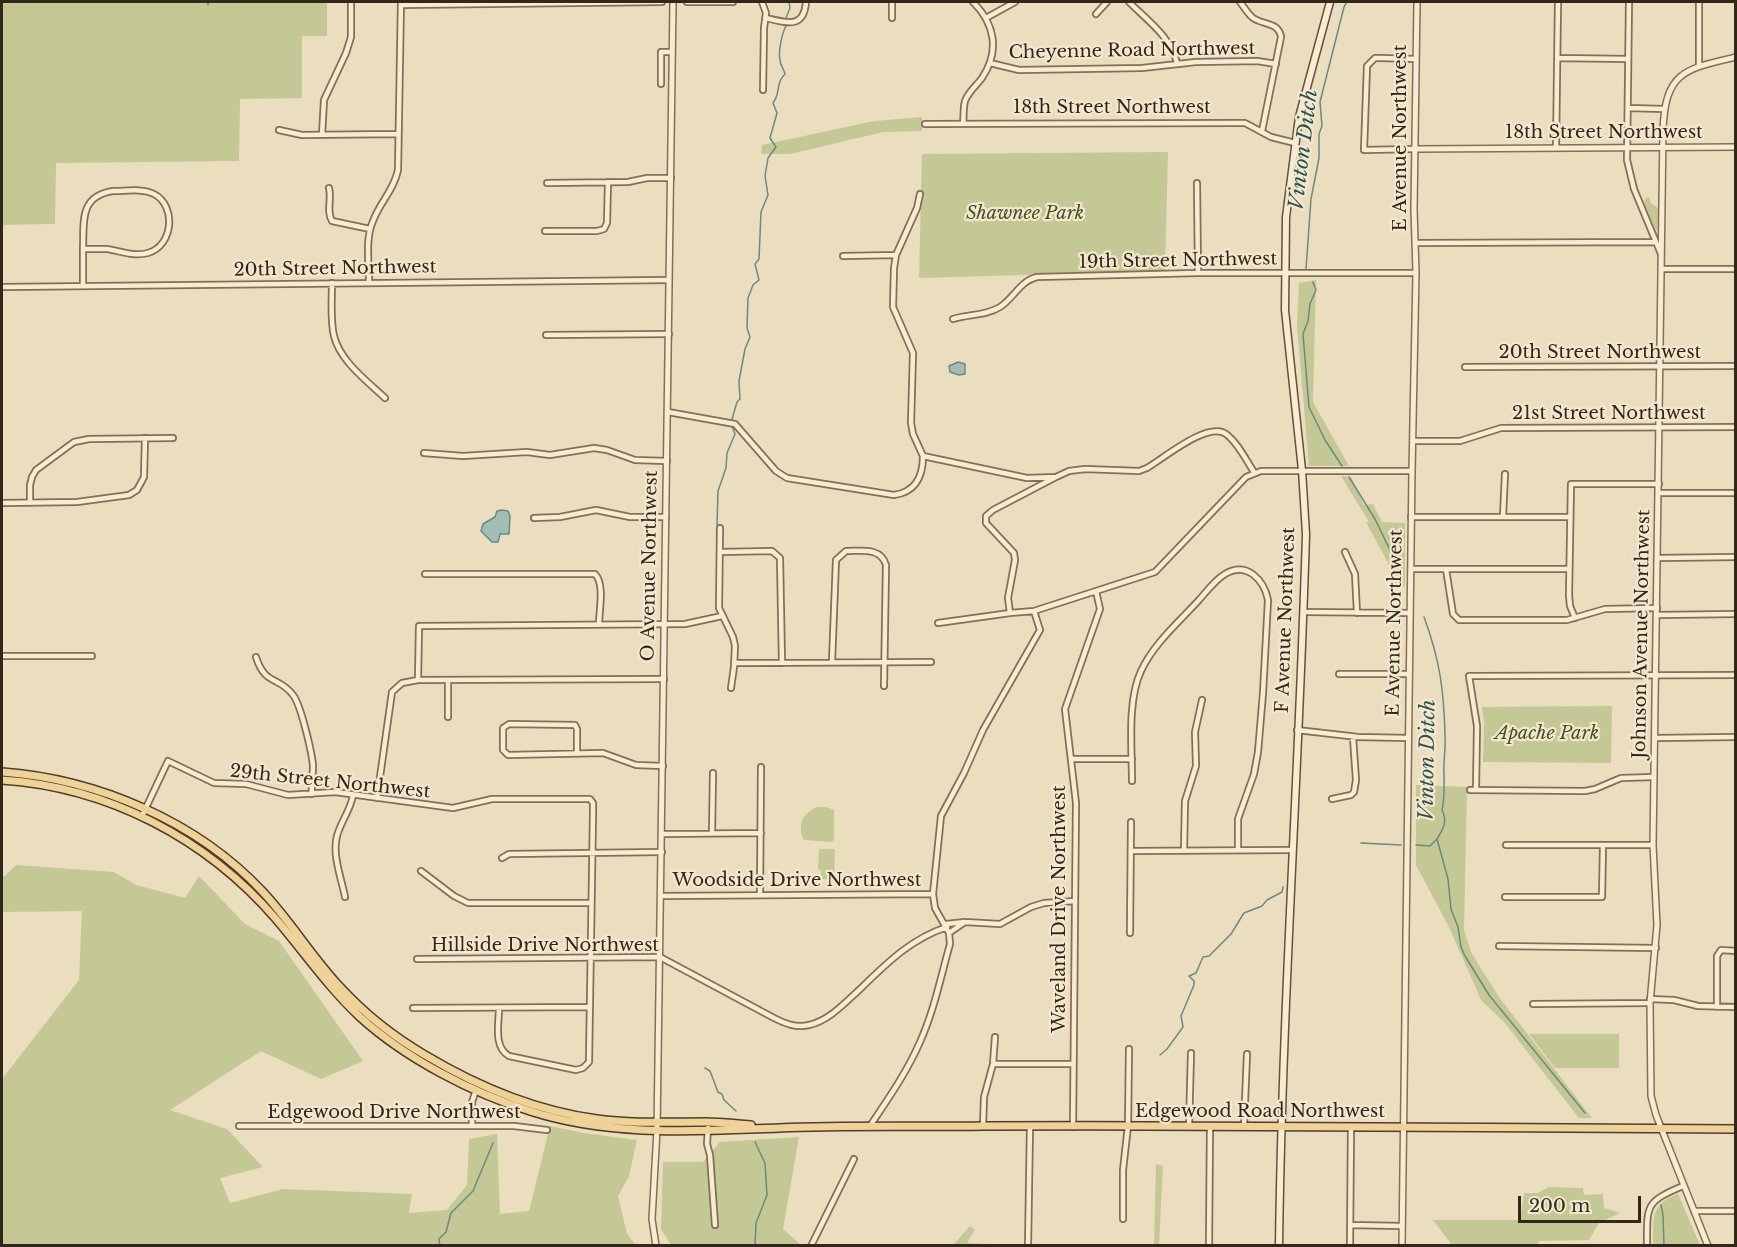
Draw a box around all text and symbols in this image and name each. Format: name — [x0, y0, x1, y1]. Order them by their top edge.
street label: Cheyenne Road Northwest — [1008, 38, 1256, 64]
street label: E Avenue Northwest — [1390, 44, 1412, 232]
water label: Vinton Ditch — [1285, 88, 1323, 212]
street label: 18th Street Northwest — [1013, 97, 1211, 119]
street label: 18th Street Northwest — [1505, 122, 1703, 144]
park label: Shawnee Park — [966, 203, 1084, 225]
street label: 19th Street Northwest — [1079, 248, 1277, 274]
street label: 20th Street Northwest — [233, 256, 437, 282]
street label: 20th Street Northwest — [1499, 342, 1701, 364]
street label: 21st Street Northwest — [1512, 403, 1706, 425]
street label: O Avenue Northwest — [638, 470, 662, 662]
street label: Johnson Avenue Northwest — [1629, 509, 1655, 759]
street label: F Avenue Northwest — [1272, 527, 1300, 713]
street label: E Avenue Northwest — [1383, 529, 1407, 717]
water label: Vinton Ditch — [1415, 699, 1441, 821]
park label: Apache Park — [1495, 723, 1599, 745]
street label: 29th Street Northwest — [229, 761, 431, 803]
street label: Waveland Drive Northwest — [1049, 785, 1071, 1033]
street label: Woodside Drive Northwest — [672, 870, 922, 892]
street label: Hillside Drive Northwest — [431, 935, 659, 957]
street label: Edgewood Road Northwest — [1135, 1101, 1385, 1123]
street label: Edgewood Drive Northwest — [267, 1102, 521, 1124]
scale bar — [1521, 1184, 1644, 1222]
text: 200 m — [1529, 1195, 1590, 1217]

